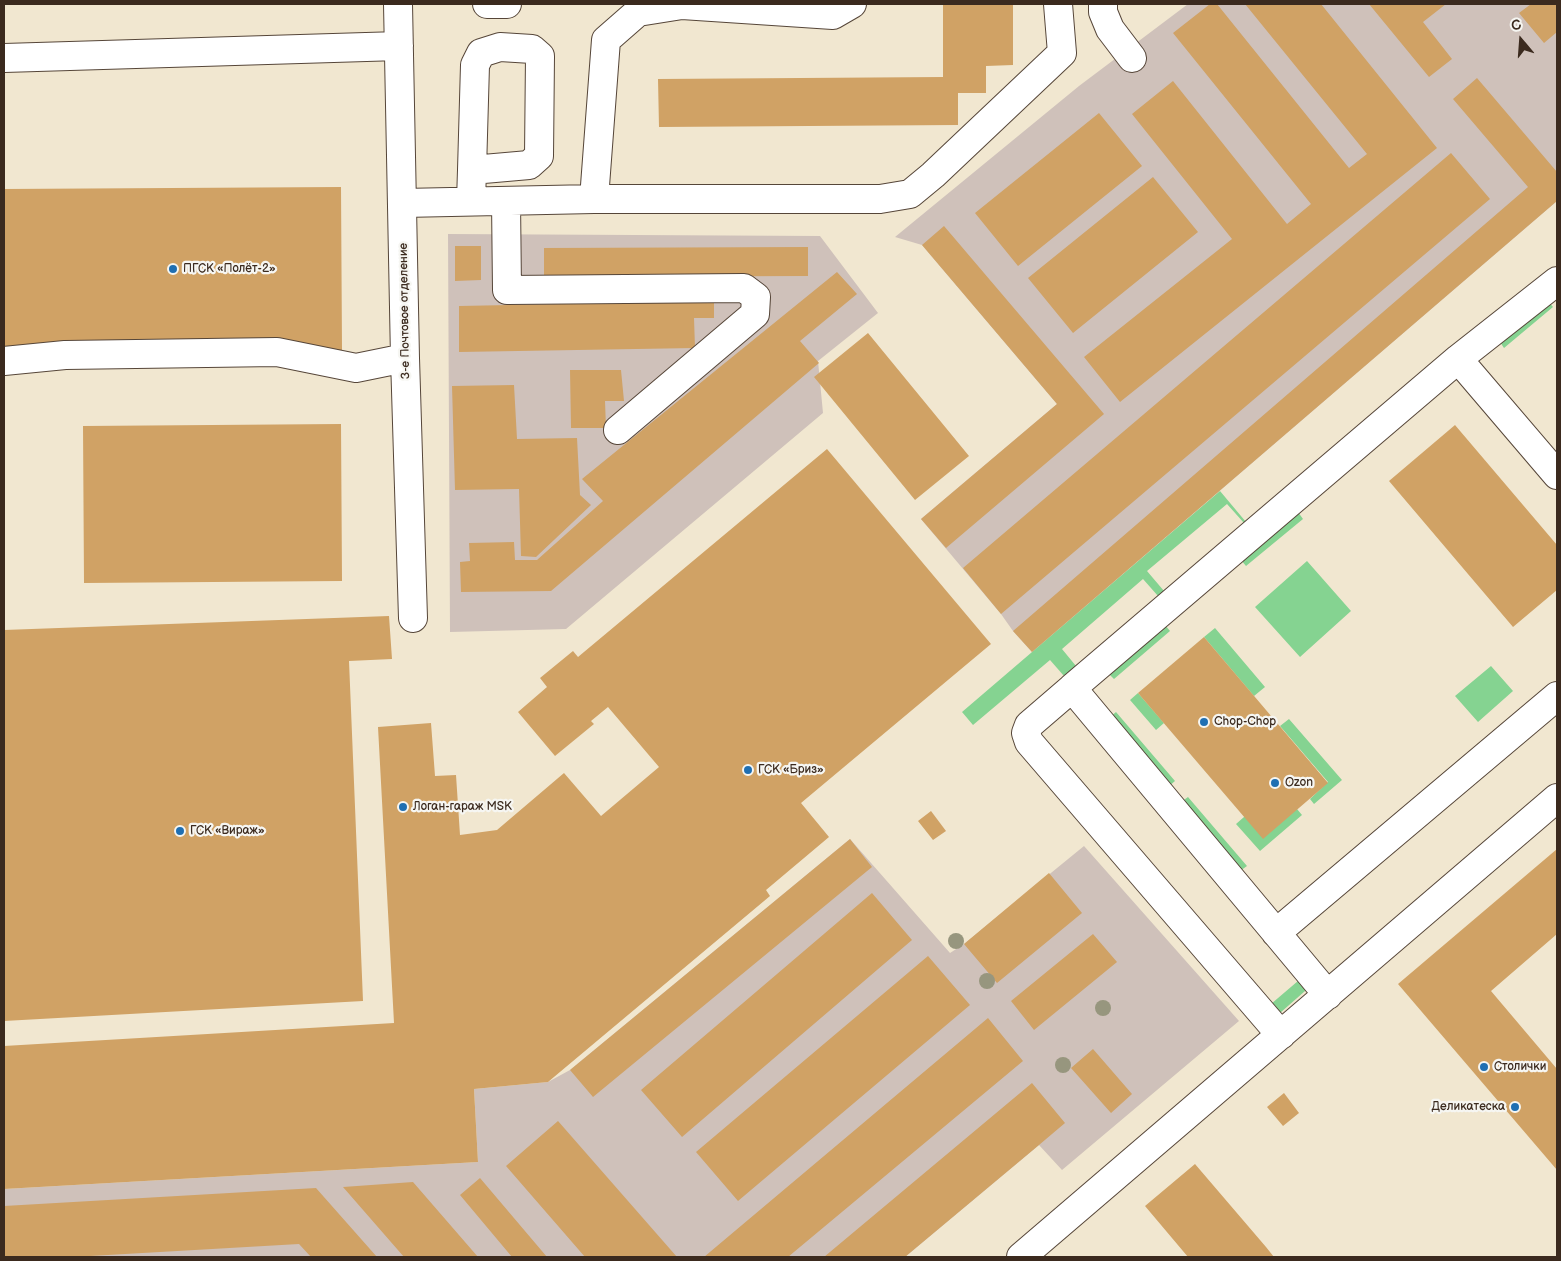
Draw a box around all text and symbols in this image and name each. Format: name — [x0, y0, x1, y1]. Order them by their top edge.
north arrow — [1496, 15, 1546, 65]
text: С — [1509, 16, 1523, 35]
street label: 3-е Почтовое отделение — [397, 243, 413, 379]
place label: ПГСК «Полёт-2» — [183, 262, 276, 276]
marker: ПГСК «Полёт-2» — [167, 263, 179, 275]
place label: Chop-Chop — [1214, 715, 1276, 729]
marker: Chop-Chop — [1198, 716, 1210, 728]
place label: ГСК «Бриз» — [758, 763, 824, 777]
marker: ГСК «Бриз» — [742, 764, 754, 776]
place label: Ozon — [1285, 776, 1313, 790]
marker: Ozon — [1269, 777, 1281, 789]
place label: Логан-гараж MSK — [413, 800, 512, 814]
marker: Логан-гараж MSK — [397, 801, 409, 813]
place label: ГСК «Вираж» — [190, 824, 265, 838]
marker: ГСК «Вираж» — [174, 825, 186, 837]
place label: Столички — [1494, 1060, 1546, 1074]
marker: Столички — [1478, 1061, 1490, 1073]
place label: Деликатеска — [1432, 1100, 1505, 1114]
marker: Деликатеска — [1509, 1101, 1521, 1113]

